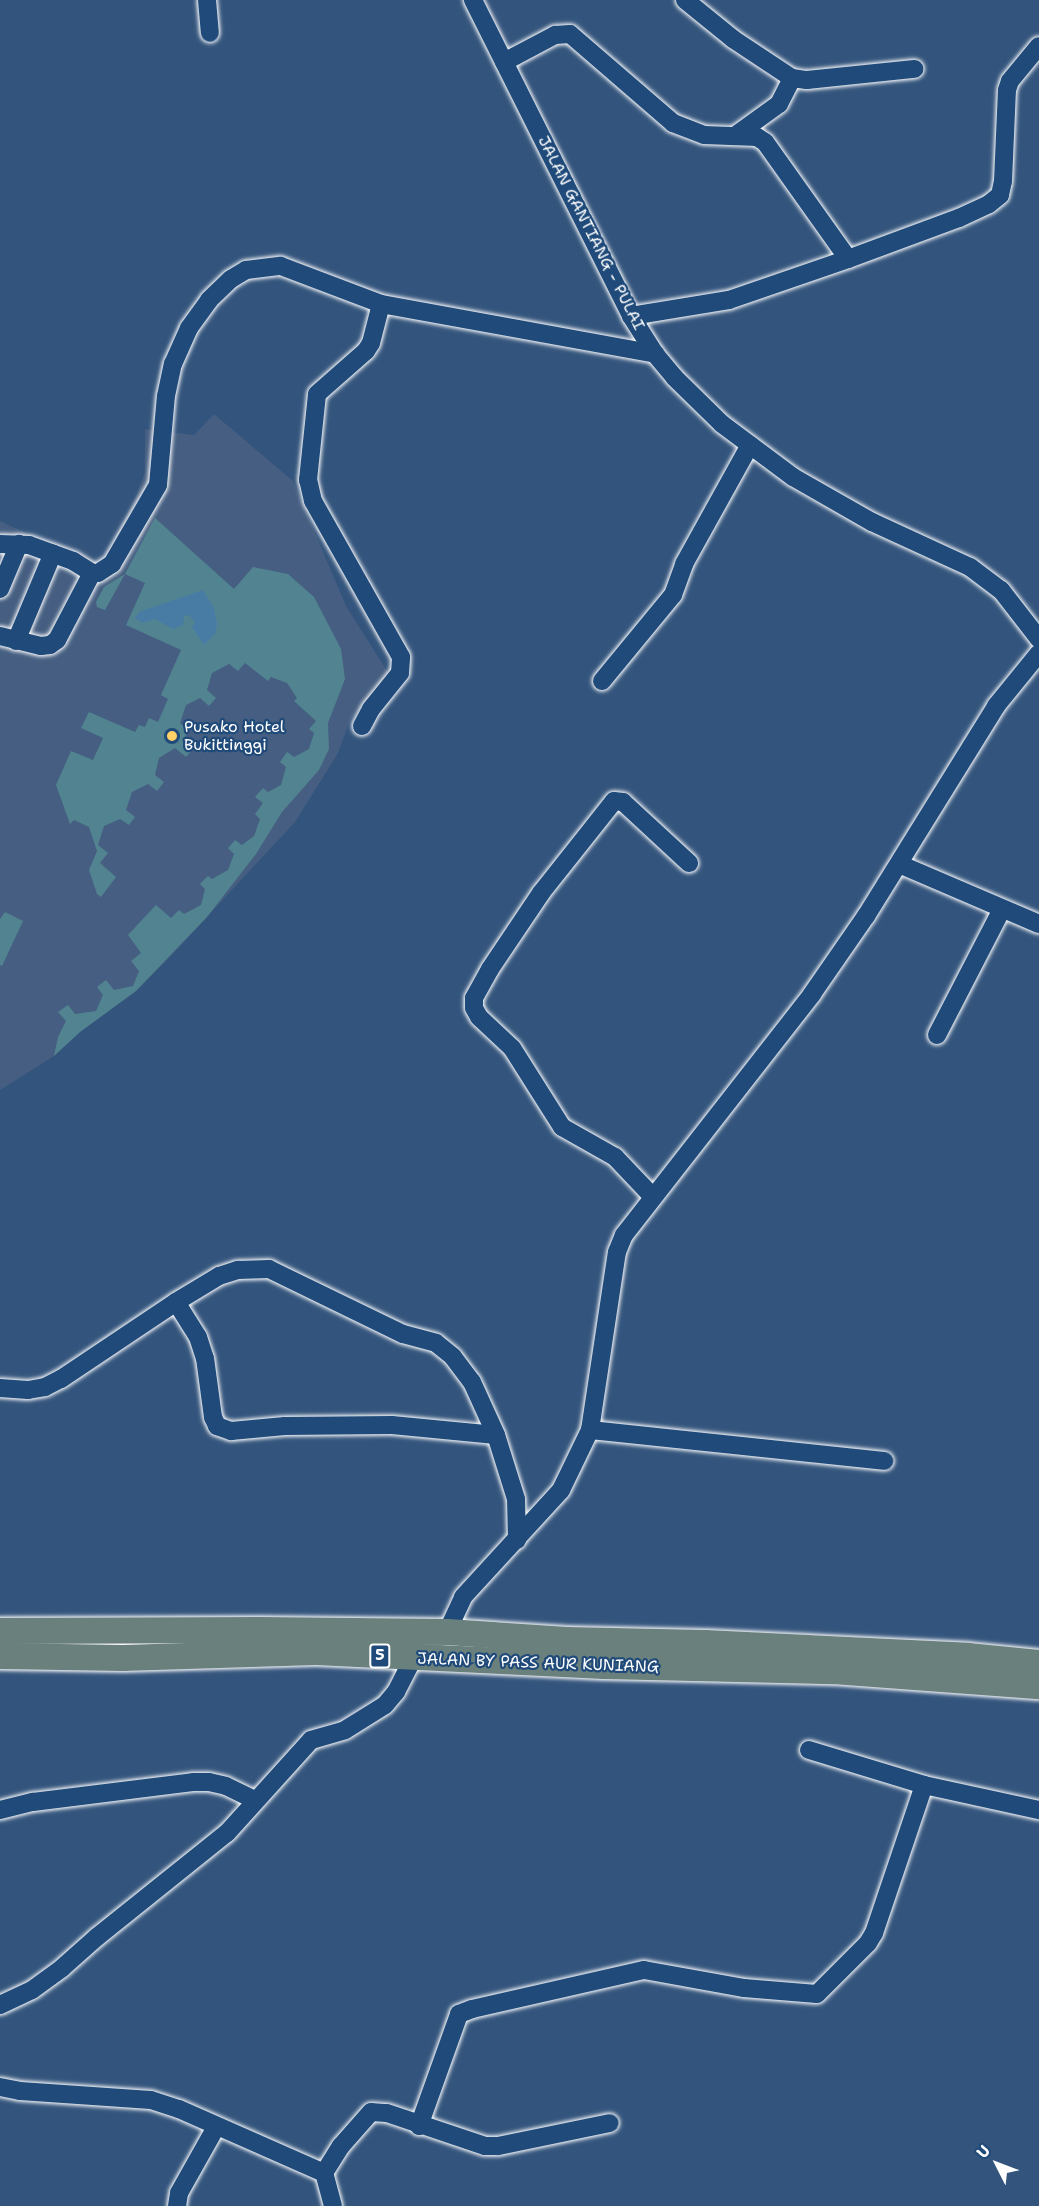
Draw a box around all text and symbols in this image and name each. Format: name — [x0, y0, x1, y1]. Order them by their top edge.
street label: JALAN GANTIANG - PULAI — [534, 133, 648, 333]
place label: Pusako Hotel Bukittinggi — [184, 717, 285, 755]
marker: Pusako Hotel Bukittinggi — [165, 729, 179, 743]
road number: 5 — [368, 1644, 392, 1668]
street label: JALAN BY PASS AUR KUNIANG — [417, 1649, 659, 1677]
north arrow — [967, 2134, 1027, 2194]
text: U — [972, 2141, 995, 2163]

